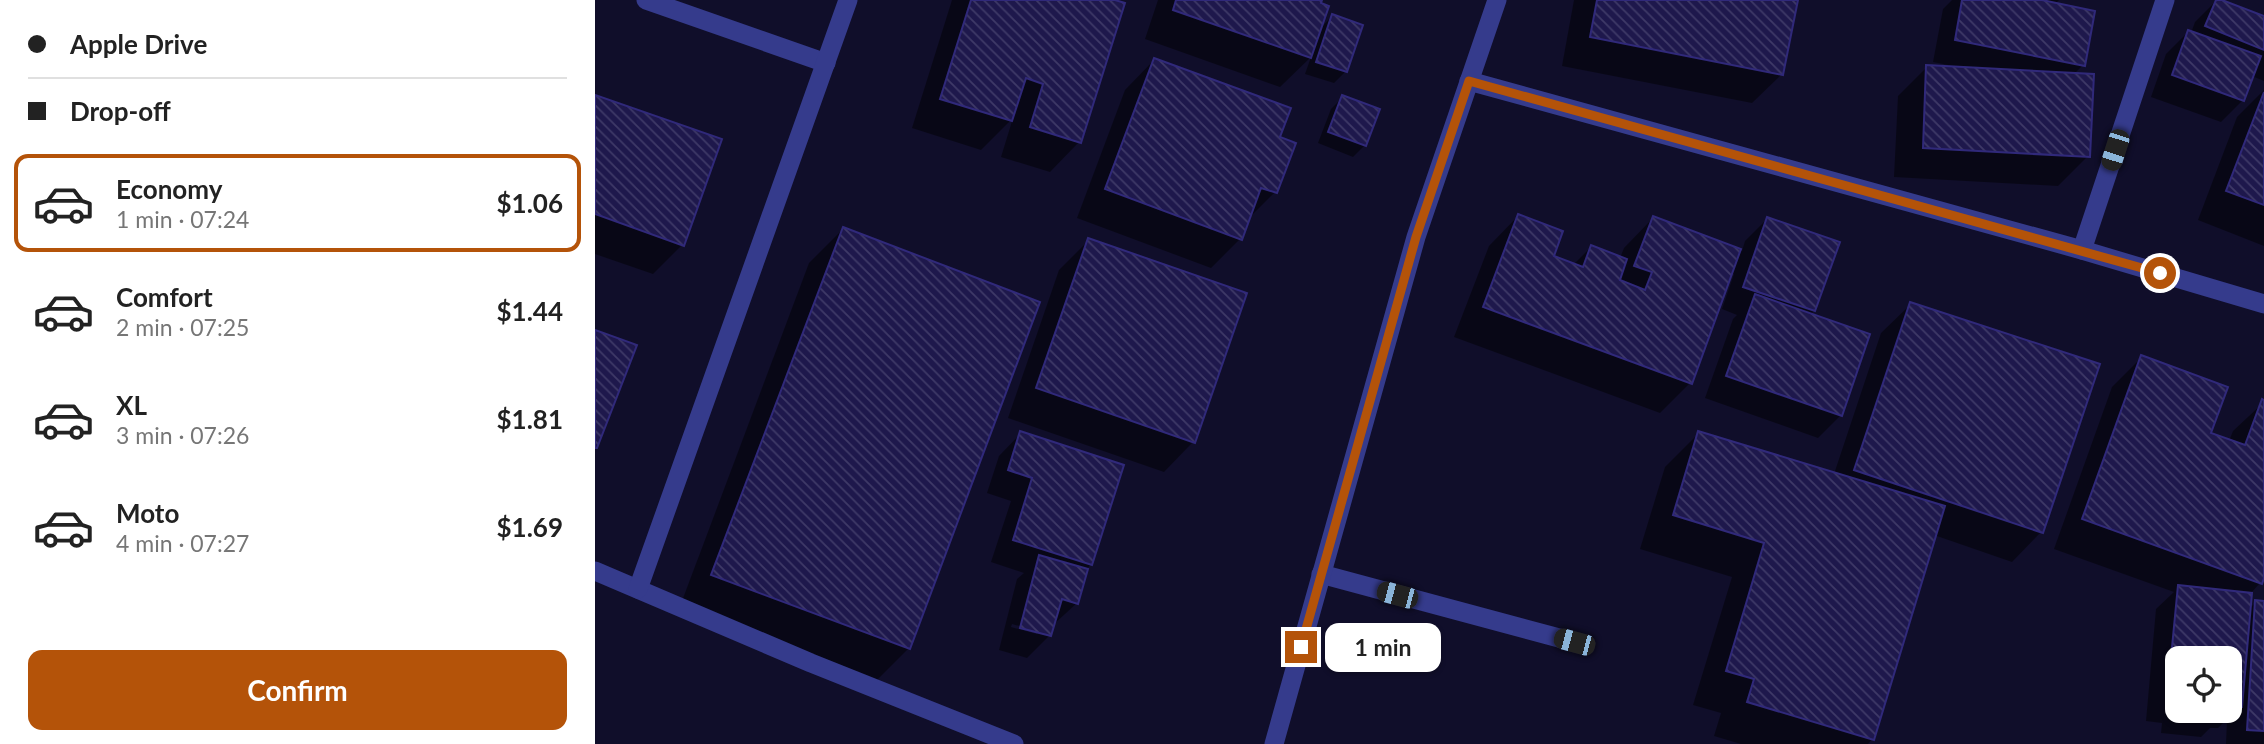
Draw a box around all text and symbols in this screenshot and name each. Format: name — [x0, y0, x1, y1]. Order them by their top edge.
text: Apple Drive — [70, 28, 207, 60]
text: Drop-off — [70, 95, 171, 127]
car — [2099, 127, 2132, 173]
icon: car — [32, 172, 95, 235]
text: Economy — [116, 173, 222, 205]
text: $1.06 — [497, 187, 563, 219]
text: 1 min · 07:24 — [116, 205, 249, 233]
route start — [2144, 257, 2176, 289]
icon: car — [32, 280, 95, 343]
text: Comfort — [116, 281, 213, 313]
text: $1.44 — [497, 295, 563, 327]
text: 2 min · 07:25 — [116, 313, 249, 341]
icon: car — [32, 388, 95, 451]
text: XL — [116, 389, 147, 421]
text: $1.81 — [497, 403, 563, 435]
text: 3 min · 07:26 — [116, 421, 249, 449]
icon: car — [32, 496, 95, 559]
text: Moto — [116, 497, 179, 529]
text: $1.69 — [497, 511, 563, 543]
text: 4 min · 07:27 — [116, 529, 249, 557]
car — [1374, 579, 1421, 611]
callout: 1 min — [1325, 622, 1441, 672]
car — [1551, 626, 1598, 658]
route end — [1285, 631, 1317, 663]
text: 1 min — [1354, 633, 1412, 661]
map controls — [2165, 646, 2242, 723]
button: locate — [2165, 646, 2242, 723]
button: Confirm — [28, 650, 567, 730]

